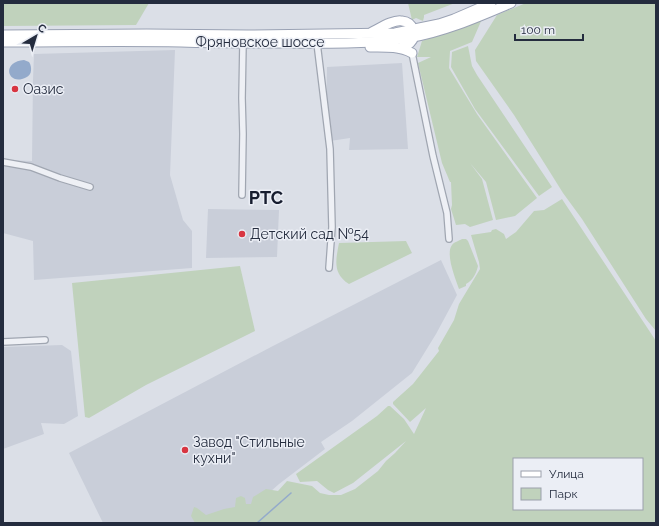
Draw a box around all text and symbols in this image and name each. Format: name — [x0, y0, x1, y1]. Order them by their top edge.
north arrow — [16, 16, 56, 56]
scale bar — [515, 16, 583, 42]
text: С — [35, 21, 49, 36]
text: 100 m — [521, 23, 555, 37]
street label: Фряновское шоссе — [196, 34, 324, 50]
place label: Оазис — [23, 81, 64, 97]
marker: Оазис — [10, 84, 20, 94]
district label: РТС — [249, 187, 283, 208]
place label: Детский сад №54 — [250, 226, 369, 242]
marker: Детский сад №54 — [237, 229, 247, 239]
place label: Завод "Стильные кухни" — [193, 434, 305, 466]
marker: Завод "Стильные кухни" — [180, 445, 190, 455]
legend — [513, 458, 643, 510]
text: Улица — [549, 467, 584, 481]
text: Парк — [549, 487, 578, 501]

